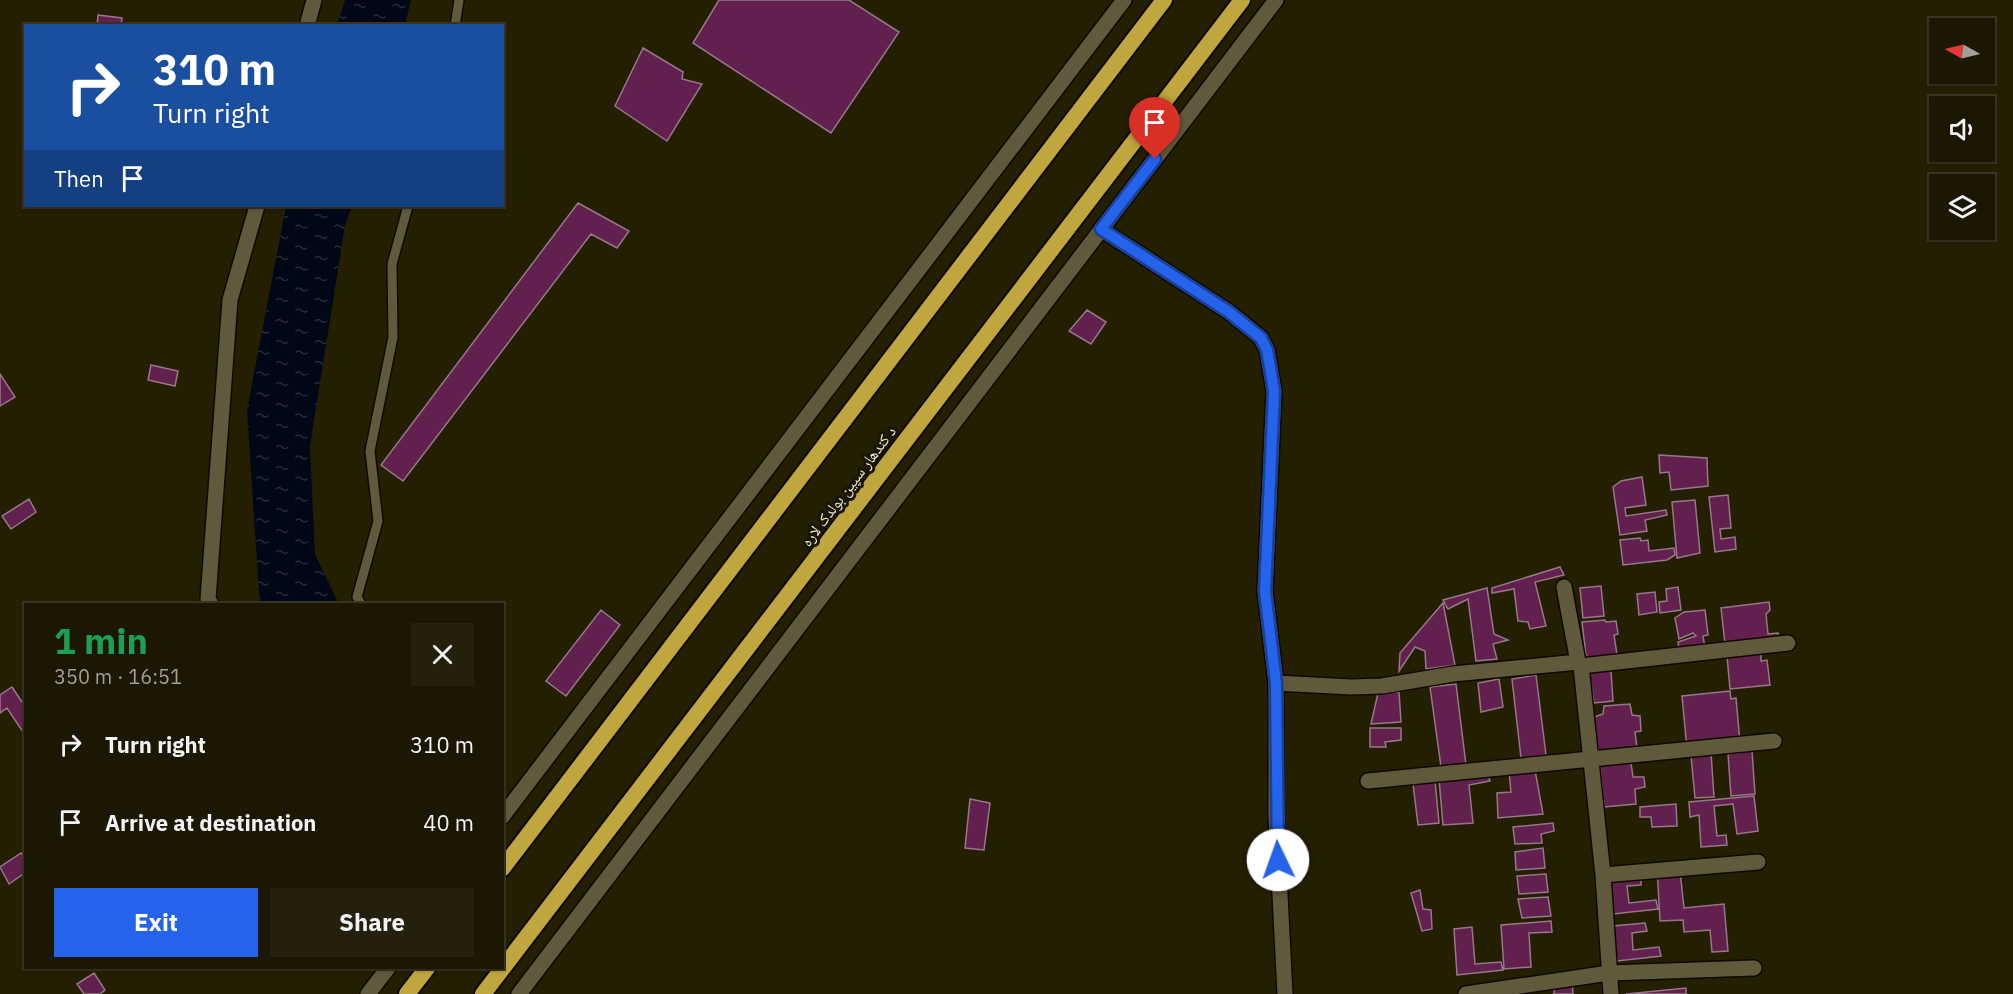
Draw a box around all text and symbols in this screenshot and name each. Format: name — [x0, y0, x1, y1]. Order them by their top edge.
north arrow — [1929, 18, 1995, 84]
map controls — [1929, 18, 1995, 240]
text: 310 m — [153, 42, 276, 97]
icon: right — [54, 48, 132, 126]
text: Turn right — [153, 95, 270, 130]
button: sound — [1929, 96, 1995, 162]
pin — [1129, 97, 1180, 159]
icon: arrive — [1138, 106, 1171, 139]
icon: arrive — [116, 162, 149, 195]
text: Then — [54, 164, 104, 193]
button: layers — [1929, 174, 1995, 240]
street label: د کندهار سپین بولدک لاره — [796, 422, 901, 551]
text: 1 min — [54, 617, 148, 664]
button: close — [411, 623, 474, 686]
text: 350 m · 16:51 — [54, 663, 182, 690]
icon: right — [54, 728, 87, 761]
text: Turn right — [105, 730, 206, 759]
text: 310 m — [410, 730, 474, 759]
icon: arrive — [54, 806, 87, 839]
text: Arrive at destination — [105, 808, 316, 837]
text: 40 m — [423, 808, 474, 837]
position arrow — [1246, 828, 1310, 892]
button: Exit — [54, 888, 258, 957]
button: Share — [270, 888, 474, 957]

